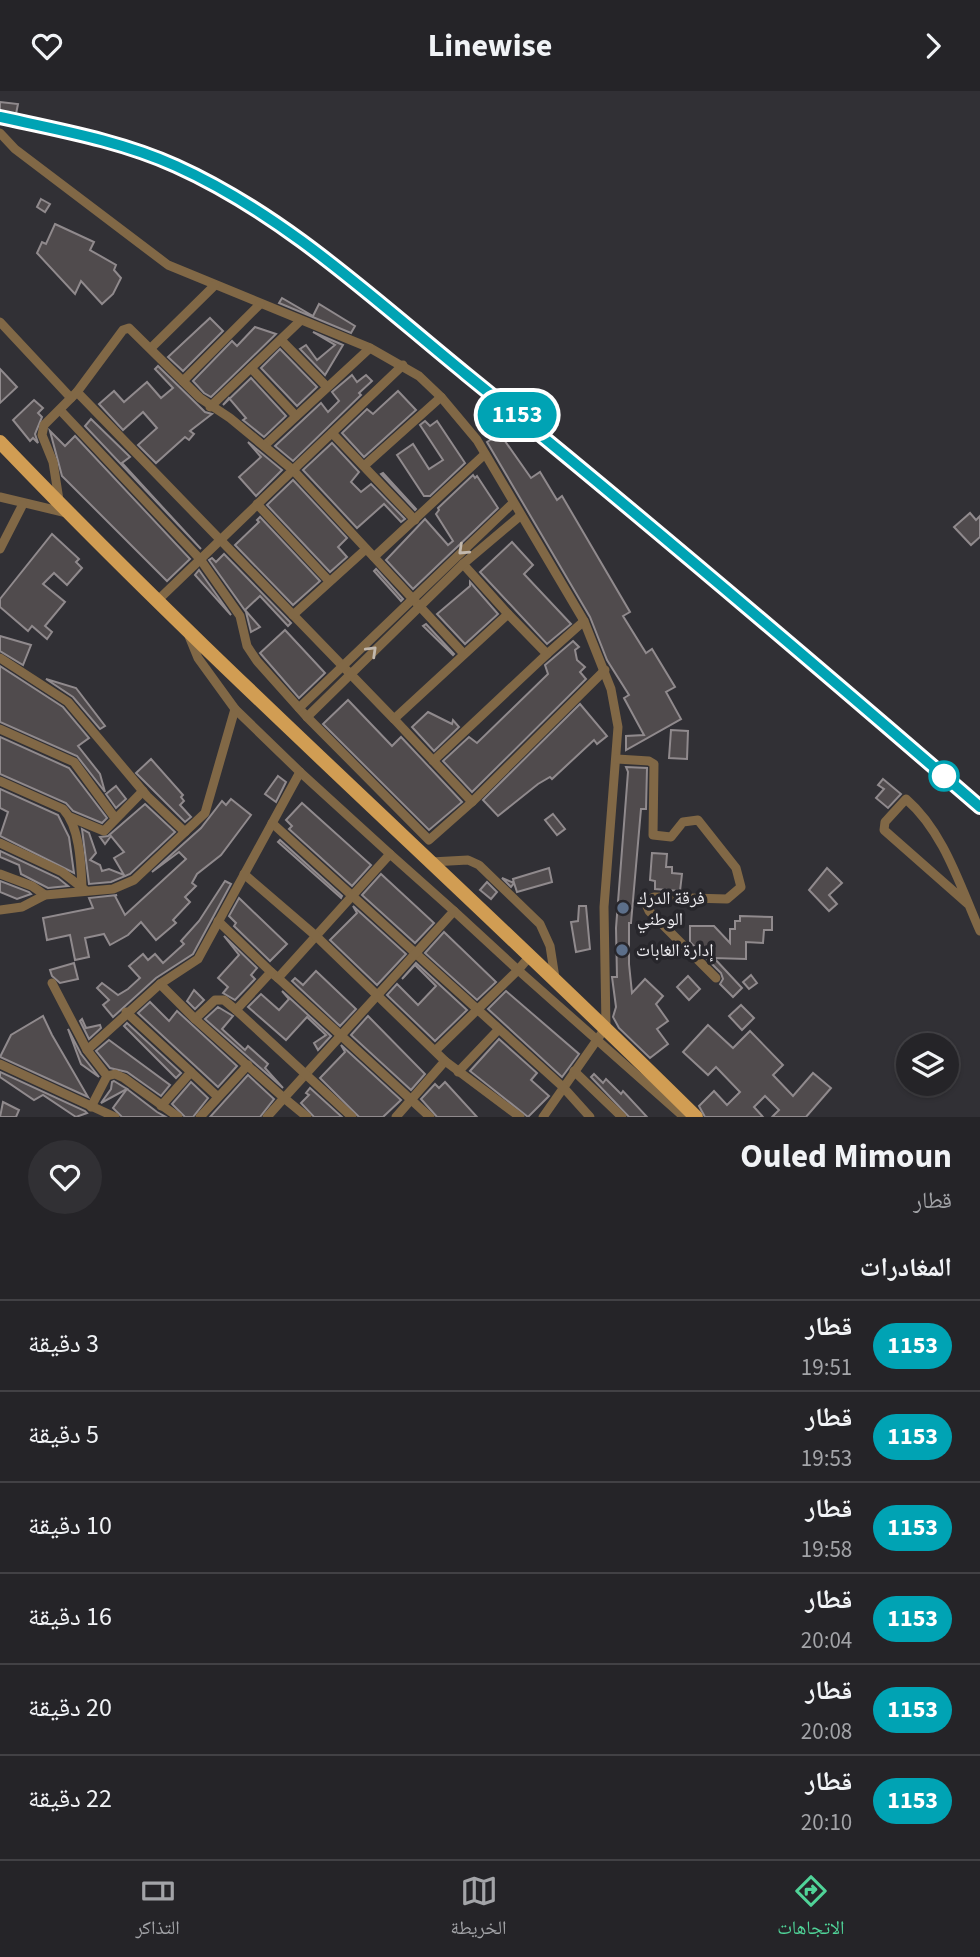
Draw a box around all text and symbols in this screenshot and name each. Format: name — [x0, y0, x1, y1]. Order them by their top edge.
text: Linewise — [428, 23, 552, 69]
icon: heart — [28, 27, 66, 65]
icon: forward — [914, 27, 952, 65]
line badge: 1153 — [468, 392, 566, 438]
text: 1153 — [492, 397, 542, 432]
one-way arrow — [458, 541, 471, 554]
one-way arrow — [364, 646, 377, 659]
unlabelled marker — [929, 761, 959, 791]
place label: فرقة الدرك الوطني — [637, 886, 705, 934]
marker: فرقة الدرك الوطني — [615, 900, 631, 916]
place label: إدارة الغابات — [636, 938, 713, 963]
marker: إدارة الغابات — [614, 942, 630, 958]
map controls — [896, 1033, 959, 1096]
button: layers — [896, 1033, 959, 1096]
text: Ouled Mimoun — [740, 1133, 952, 1180]
button: heart — [28, 1140, 102, 1214]
text: قطار — [913, 1184, 952, 1217]
text: المغادرات — [860, 1249, 952, 1286]
text: قطار — [806, 1308, 852, 1345]
text: 3 دقيقة — [28, 1325, 99, 1362]
text: 1153 — [887, 1328, 938, 1363]
text: 19:51 — [801, 1351, 852, 1384]
text: قطار — [806, 1399, 852, 1436]
text: 5 دقيقة — [28, 1416, 99, 1453]
text: 1153 — [887, 1419, 938, 1454]
text: 19:53 — [801, 1442, 852, 1475]
text: قطار — [806, 1490, 852, 1527]
text: 10 دقيقة — [28, 1507, 112, 1544]
text: 1153 — [887, 1510, 938, 1545]
text: 19:58 — [801, 1533, 852, 1566]
text: قطار — [806, 1581, 852, 1618]
text: 16 دقيقة — [28, 1598, 112, 1635]
text: 1153 — [887, 1601, 938, 1636]
text: 20:04 — [801, 1624, 852, 1657]
text: قطار — [806, 1672, 852, 1709]
text: 20 دقيقة — [28, 1689, 112, 1726]
text: 1153 — [887, 1692, 938, 1727]
text: 20:08 — [801, 1715, 852, 1748]
text: قطار — [806, 1763, 852, 1800]
text: 22 دقيقة — [28, 1780, 112, 1817]
text: 1153 — [887, 1783, 938, 1818]
text: 20:10 — [801, 1806, 852, 1839]
tab: التذاكر — [135, 1872, 180, 1946]
tab: الخريطة — [451, 1872, 506, 1946]
tab: الاتجاهات — [777, 1872, 845, 1946]

